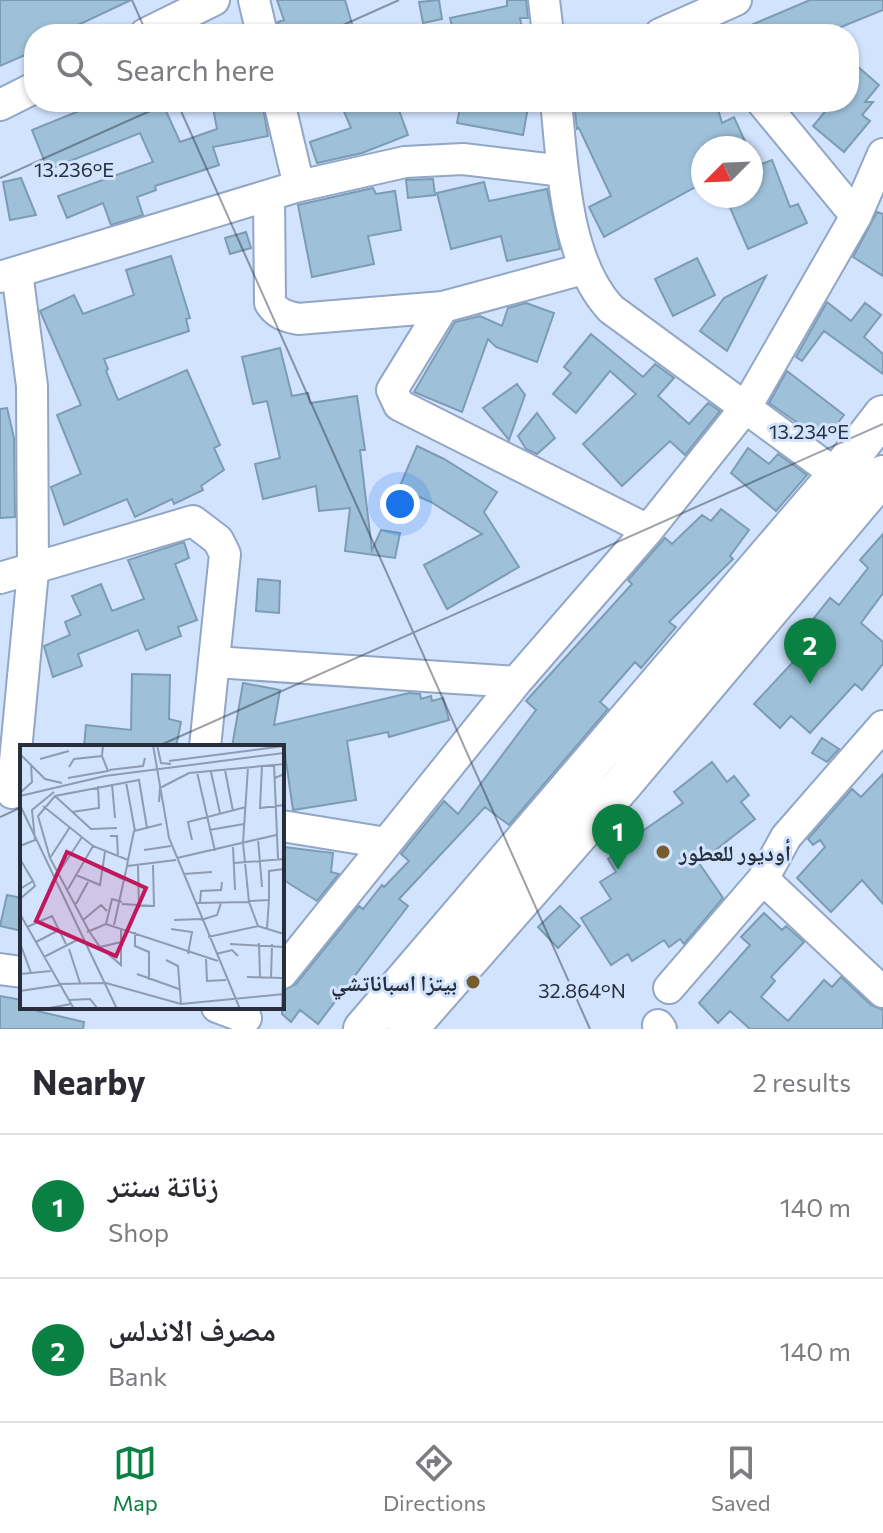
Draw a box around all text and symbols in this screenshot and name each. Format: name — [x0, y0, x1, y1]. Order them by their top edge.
search box — [24, 24, 859, 112]
icon: search — [52, 46, 96, 90]
text: Search here — [116, 50, 275, 87]
north arrow — [691, 136, 763, 208]
text: 13.236°E — [34, 157, 114, 181]
text: 13.234°E — [769, 419, 849, 443]
your location — [380, 484, 420, 524]
pin: 2 — [784, 618, 836, 684]
inset map — [20, 745, 284, 1009]
pin: 1 — [592, 804, 644, 870]
place label: أوديور للعطور — [678, 838, 791, 866]
marker: أوديور للعطور — [654, 843, 672, 861]
place label: بيتزا اسباناتشي — [331, 969, 457, 1000]
marker: بيتزا اسباناتشي — [464, 973, 482, 991]
text: 32.864°N — [538, 978, 626, 1002]
text: Nearby — [32, 1060, 146, 1102]
text: 2 results — [753, 1066, 851, 1097]
text: زناتة سنتر — [108, 1166, 219, 1203]
text: 1 — [52, 1191, 64, 1222]
text: 140 m — [780, 1191, 851, 1222]
text: Shop — [108, 1216, 169, 1247]
text: مصرف الاندلس — [108, 1310, 276, 1347]
text: 2 — [51, 1335, 65, 1366]
text: 140 m — [780, 1335, 851, 1366]
text: Bank — [108, 1360, 167, 1391]
tab: Map — [113, 1441, 158, 1516]
tab: Directions — [383, 1441, 486, 1516]
tab: Saved — [711, 1441, 770, 1516]

